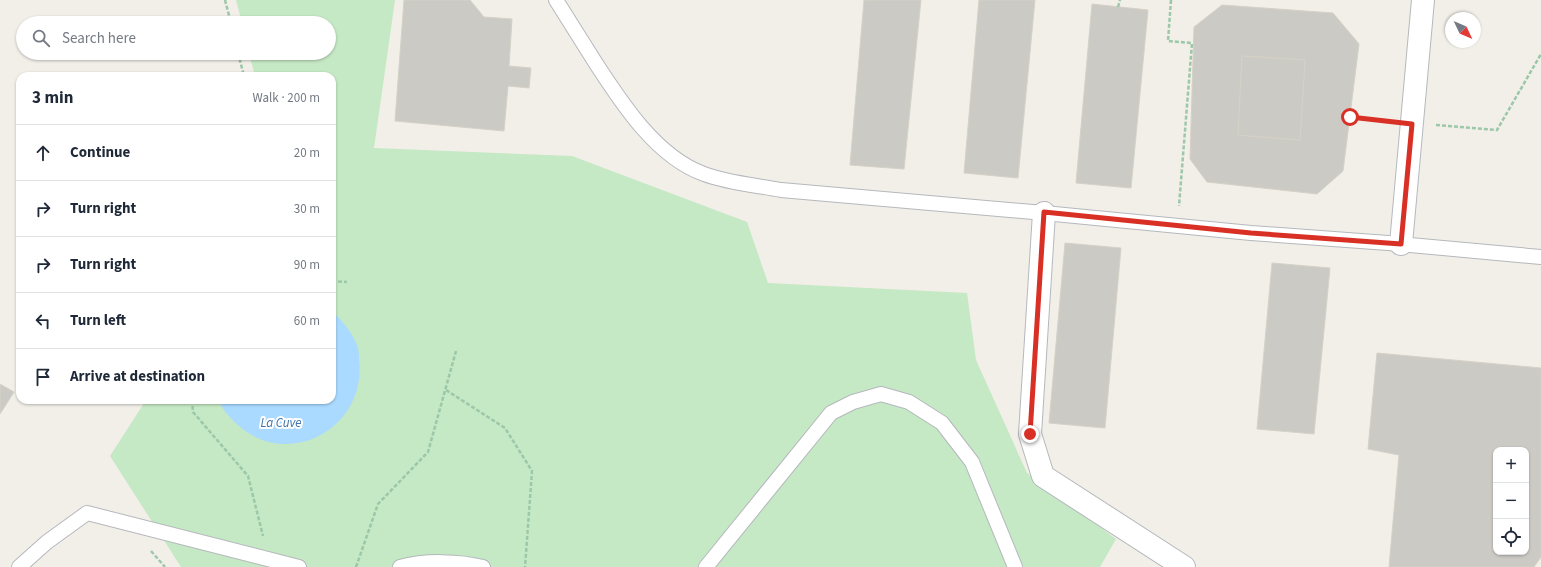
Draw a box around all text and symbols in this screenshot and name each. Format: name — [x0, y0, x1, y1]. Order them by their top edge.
north arrow — [1445, 12, 1481, 48]
search box — [16, 16, 336, 60]
icon: search — [30, 27, 52, 49]
text: Search here — [62, 28, 136, 49]
text: 3 min — [32, 86, 73, 110]
text: Walk · 200 m — [252, 89, 320, 107]
route start — [1341, 108, 1359, 126]
icon: ahead — [32, 142, 54, 164]
text: Continue — [70, 142, 130, 163]
text: 20 m — [294, 144, 320, 162]
icon: right — [32, 198, 54, 220]
text: Turn right — [70, 198, 136, 219]
text: 30 m — [294, 200, 320, 218]
icon: right — [32, 254, 54, 276]
text: Turn right — [70, 254, 136, 275]
text: 90 m — [294, 256, 320, 274]
icon: left — [32, 310, 54, 332]
text: Turn left — [70, 310, 126, 331]
text: 60 m — [294, 312, 320, 330]
icon: arrive — [32, 366, 54, 388]
text: Arrive at destination — [70, 366, 205, 387]
water label: La Cuve — [260, 414, 302, 432]
route end — [1021, 425, 1039, 443]
map controls — [1493, 447, 1529, 555]
button: + — [1493, 447, 1529, 483]
button: − — [1493, 483, 1529, 519]
button: locate — [1493, 519, 1529, 555]

